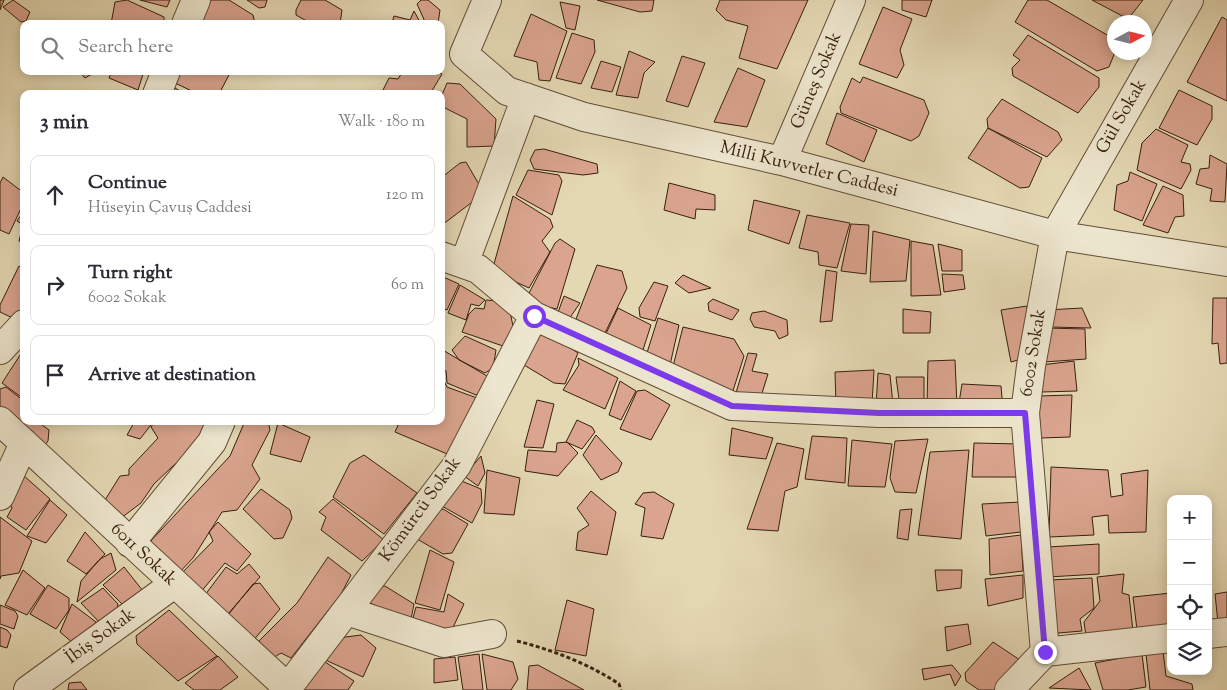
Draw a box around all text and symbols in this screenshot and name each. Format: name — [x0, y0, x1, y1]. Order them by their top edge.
north arrow — [1107, 15, 1152, 60]
search box — [20, 20, 445, 75]
street label: Güneş Sokak — [785, 28, 849, 134]
icon: search — [38, 34, 66, 62]
text: Search here — [78, 34, 173, 61]
street label: Gül Sokak — [1090, 75, 1154, 159]
text: 3 min — [40, 108, 89, 138]
text: Walk · 180 m — [338, 111, 425, 134]
street label: Milli Kuvvetler Caddesi — [717, 135, 901, 205]
text: Continue — [88, 170, 167, 197]
icon: ahead — [41, 181, 69, 209]
text: 120 m — [386, 184, 424, 207]
text: Hüseyin Çavuş Caddesi — [88, 197, 252, 220]
text: Turn right — [88, 260, 172, 287]
icon: right — [41, 271, 69, 299]
text: 60 m — [391, 274, 424, 297]
text: 6002 Sokak — [88, 287, 167, 310]
route start — [523, 305, 546, 328]
street label: 6002 Sokak — [1014, 307, 1054, 399]
icon: arrive — [41, 361, 69, 389]
text: Arrive at destination — [88, 362, 256, 389]
street label: Kömürcü Sokak — [374, 452, 468, 568]
map controls — [1167, 495, 1212, 675]
button: + — [1167, 495, 1212, 540]
street label: 6011 Sokak — [104, 517, 182, 593]
button: − — [1167, 540, 1212, 585]
button: locate — [1167, 585, 1212, 630]
street label: İbiş Sokak — [61, 603, 141, 671]
button: layers — [1167, 630, 1212, 675]
route end — [1034, 641, 1057, 664]

